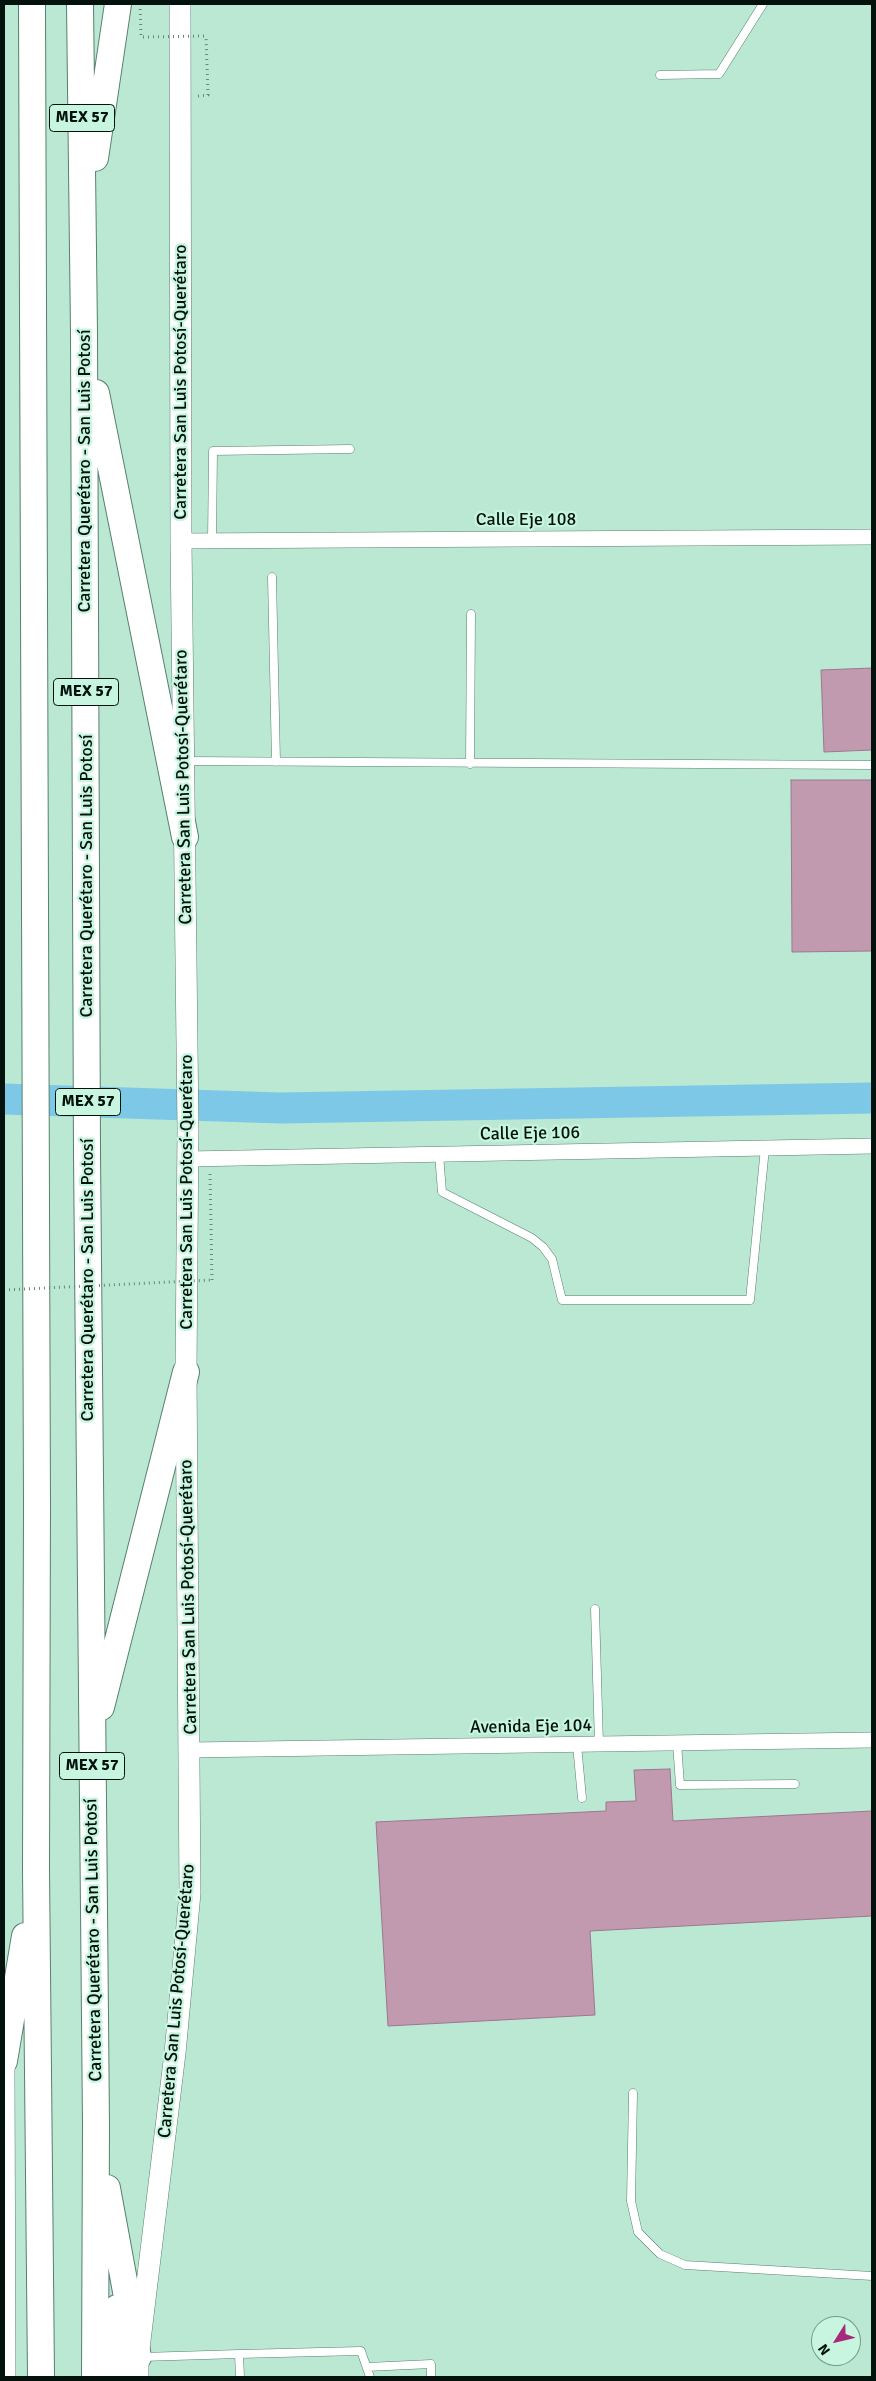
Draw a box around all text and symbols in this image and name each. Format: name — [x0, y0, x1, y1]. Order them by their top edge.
road number: MEX 57 — [49, 105, 114, 132]
street label: Carretera San Luis Potosí-Querétaro — [170, 244, 192, 520]
street label: Carretera Querétaro - San Luis Potosí — [74, 329, 96, 613]
street label: Calle Eje 108 — [476, 509, 576, 531]
street label: Carretera San Luis Potosí-Querétaro — [171, 649, 197, 925]
road number: MEX 57 — [54, 679, 118, 706]
street label: Carretera Querétaro - San Luis Potosí — [76, 734, 98, 1018]
street label: Carretera San Luis Potosí-Querétaro — [176, 1054, 198, 1330]
road number: MEX 57 — [56, 1088, 120, 1116]
street label: Calle Eje 106 — [480, 1122, 580, 1146]
street label: Carretera Querétaro - San Luis Potosí — [77, 1138, 99, 1422]
street label: Carretera San Luis Potosí-Querétaro — [176, 1459, 202, 1735]
street label: Avenida Eje 104 — [470, 1715, 592, 1739]
road number: MEX 57 — [59, 1752, 124, 1780]
street label: Carretera Querétaro - San Luis Potosí — [81, 1798, 107, 2082]
street label: Carretera San Luis Potosí-Querétaro — [154, 1863, 200, 2139]
north arrow — [811, 2316, 861, 2366]
text: N — [815, 2341, 834, 2358]

